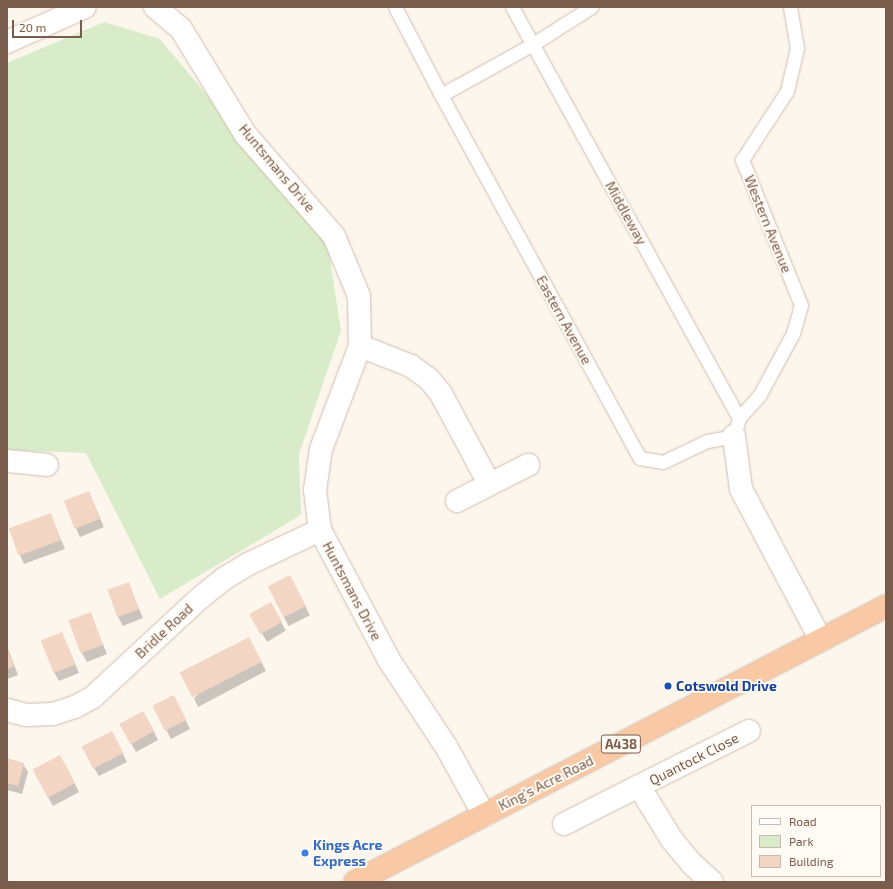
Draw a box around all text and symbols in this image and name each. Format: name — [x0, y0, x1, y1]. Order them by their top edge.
scale bar — [14, 12, 84, 38]
text: 20 m — [19, 20, 46, 34]
street label: Huntsmans Drive — [235, 121, 319, 215]
street label: Western Avenue — [741, 173, 795, 275]
street label: Middleway — [602, 178, 650, 248]
street label: Eastern Avenue — [533, 273, 595, 367]
street label: Huntsmans Drive — [319, 539, 385, 643]
street label: Bridle Road — [132, 600, 196, 662]
place label: Cotswold Drive — [676, 678, 777, 694]
marker: Cotswold Drive — [663, 681, 673, 691]
street label: Quantock Close — [646, 729, 742, 789]
road number: A438 — [600, 733, 642, 755]
street label: King's Acre Road — [496, 752, 596, 814]
legend — [751, 805, 881, 877]
text: Road — [789, 814, 817, 828]
text: Park — [789, 834, 814, 848]
place label: Kings Acre Express — [313, 837, 383, 870]
marker: Kings Acre Express — [300, 848, 310, 858]
text: Building — [789, 854, 833, 868]

